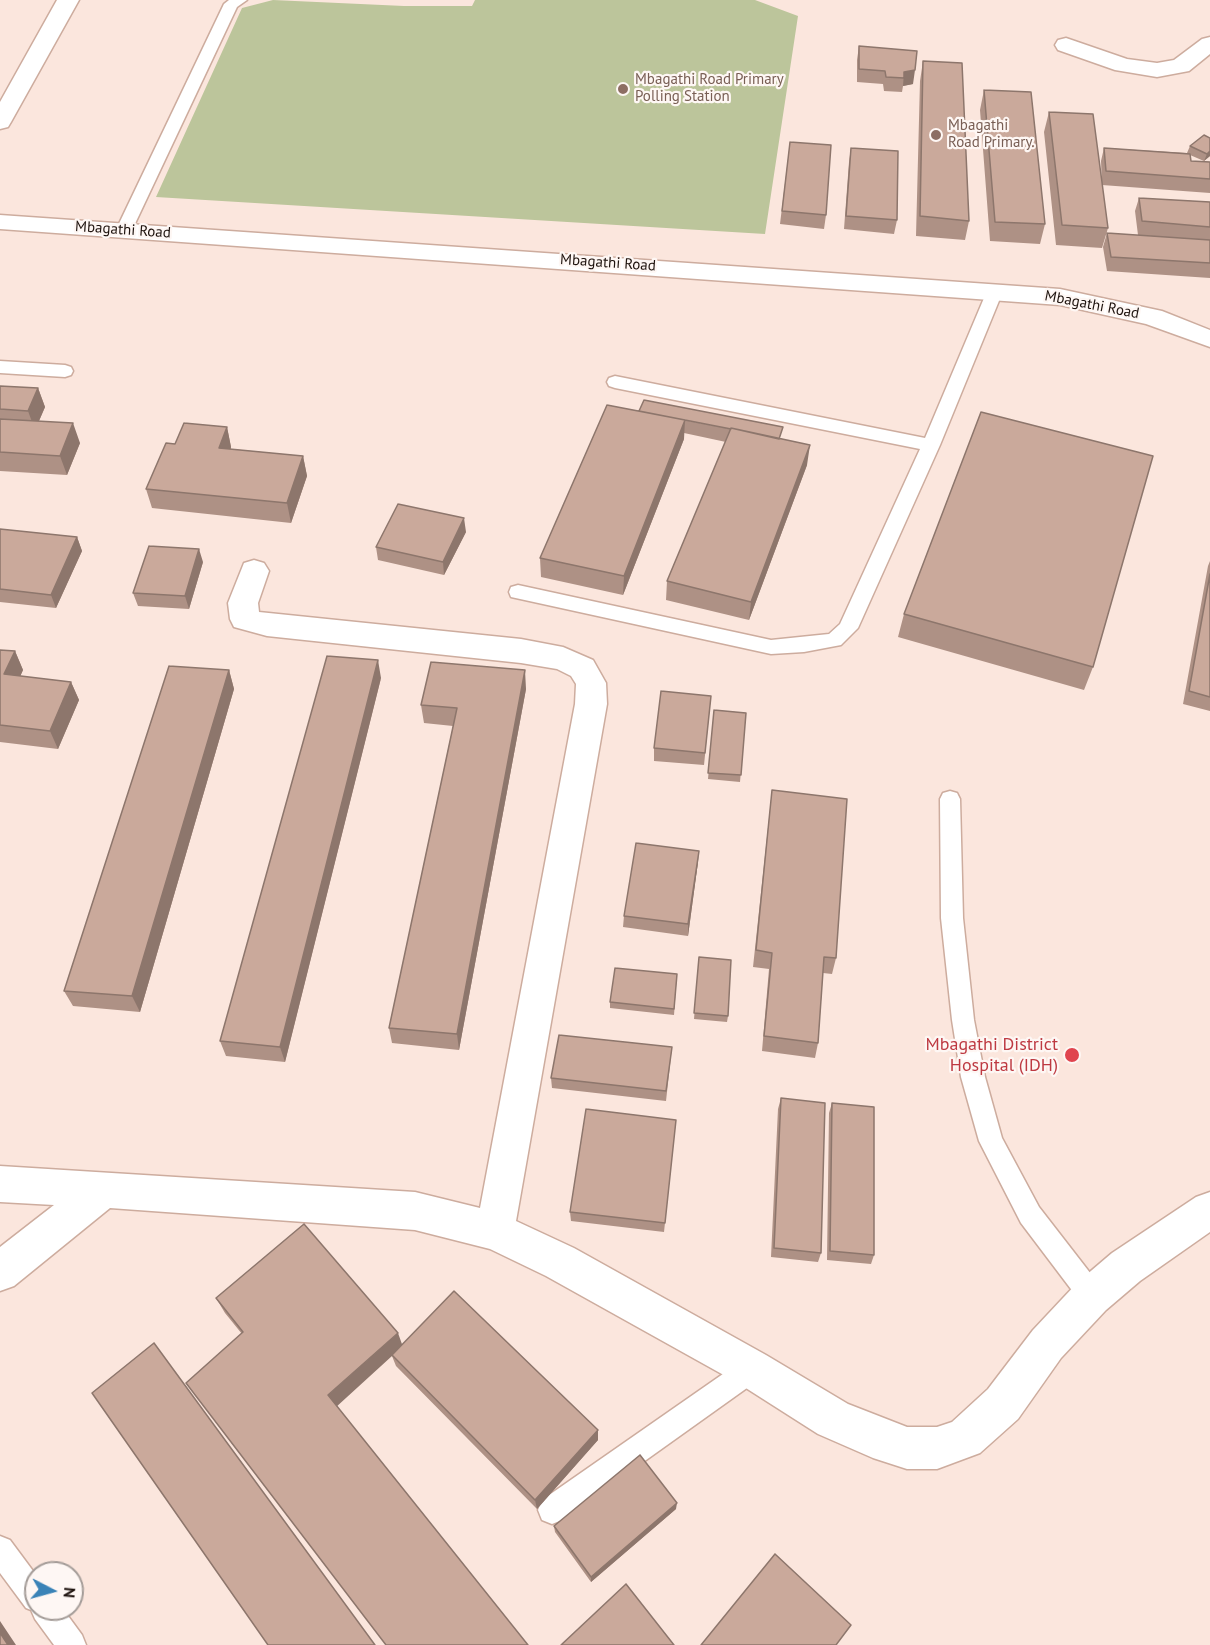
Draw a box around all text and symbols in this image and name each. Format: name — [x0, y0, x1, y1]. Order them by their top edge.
place label: Mbagathi Road Primary Polling Station — [635, 71, 784, 106]
marker: Mbagathi Road Primary Polling Station — [616, 82, 630, 96]
place label: Mbagathi Road Primary. — [948, 117, 1035, 152]
marker: Mbagathi Road Primary. — [929, 128, 943, 142]
street label: Mbagathi Road — [75, 218, 171, 242]
street label: Mbagathi Road — [560, 251, 656, 275]
street label: Mbagathi Road — [1043, 287, 1141, 323]
place label: Mbagathi District Hospital (IDH) — [926, 1034, 1058, 1076]
marker: Mbagathi District Hospital (IDH) — [1063, 1046, 1081, 1064]
north arrow — [24, 1561, 84, 1621]
text: N — [59, 1586, 80, 1599]

